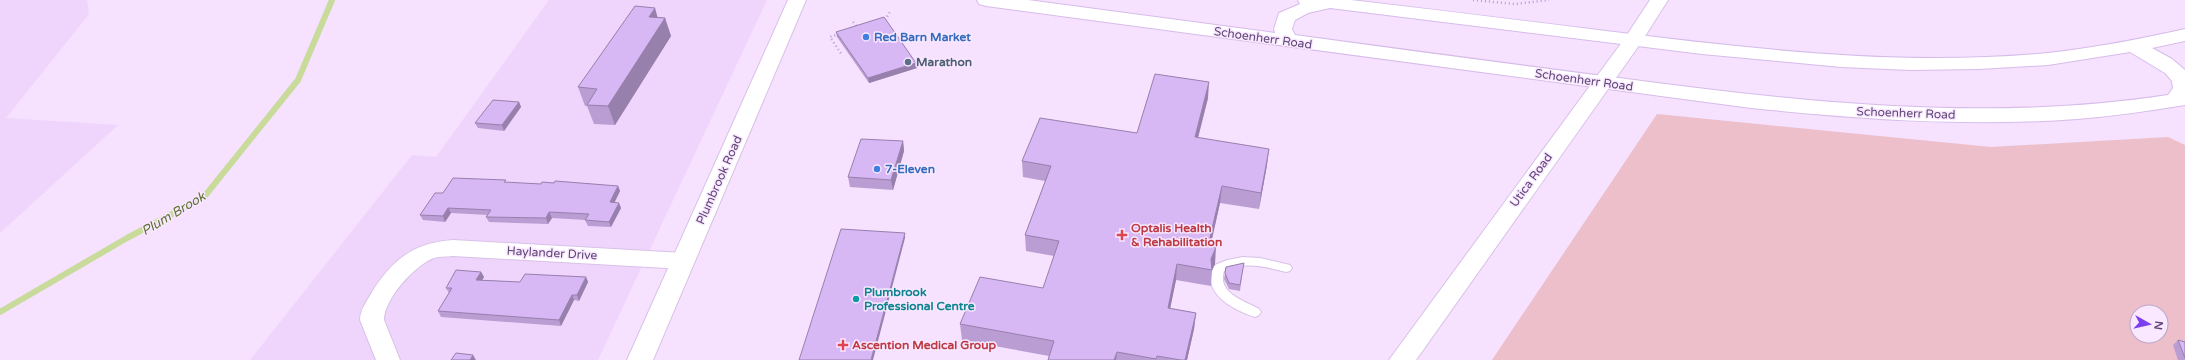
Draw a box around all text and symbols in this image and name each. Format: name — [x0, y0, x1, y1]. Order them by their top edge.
street label: Schoenherr Road — [1213, 24, 1313, 52]
place label: Red Barn Market — [874, 30, 971, 44]
marker: Red Barn Market — [861, 32, 871, 42]
place label: Marathon — [916, 55, 972, 69]
marker: Marathon — [903, 57, 913, 67]
street label: Schoenherr Road — [1534, 66, 1634, 94]
street label: Schoenherr Road — [1856, 104, 1956, 122]
street label: Plumbrook Road — [693, 133, 745, 227]
street label: Utica Road — [1507, 150, 1555, 210]
place label: 7-Eleven — [885, 162, 935, 176]
marker: 7-Eleven — [872, 164, 882, 174]
water label: Plum Brook — [139, 188, 209, 239]
place label: Optalis Health & Rehabilitation — [1131, 221, 1222, 249]
marker: Optalis Health & Rehabilitation — [1116, 229, 1128, 241]
street label: Haylander Drive — [506, 244, 598, 262]
place label: Plumbrook Professional Centre — [864, 285, 975, 313]
marker: Plumbrook Professional Centre — [851, 294, 861, 304]
north arrow — [2129, 304, 2169, 344]
text: N — [2151, 320, 2165, 331]
place label: Ascention Medical Group — [852, 338, 996, 353]
marker: Ascention Medical Group — [837, 339, 849, 351]

